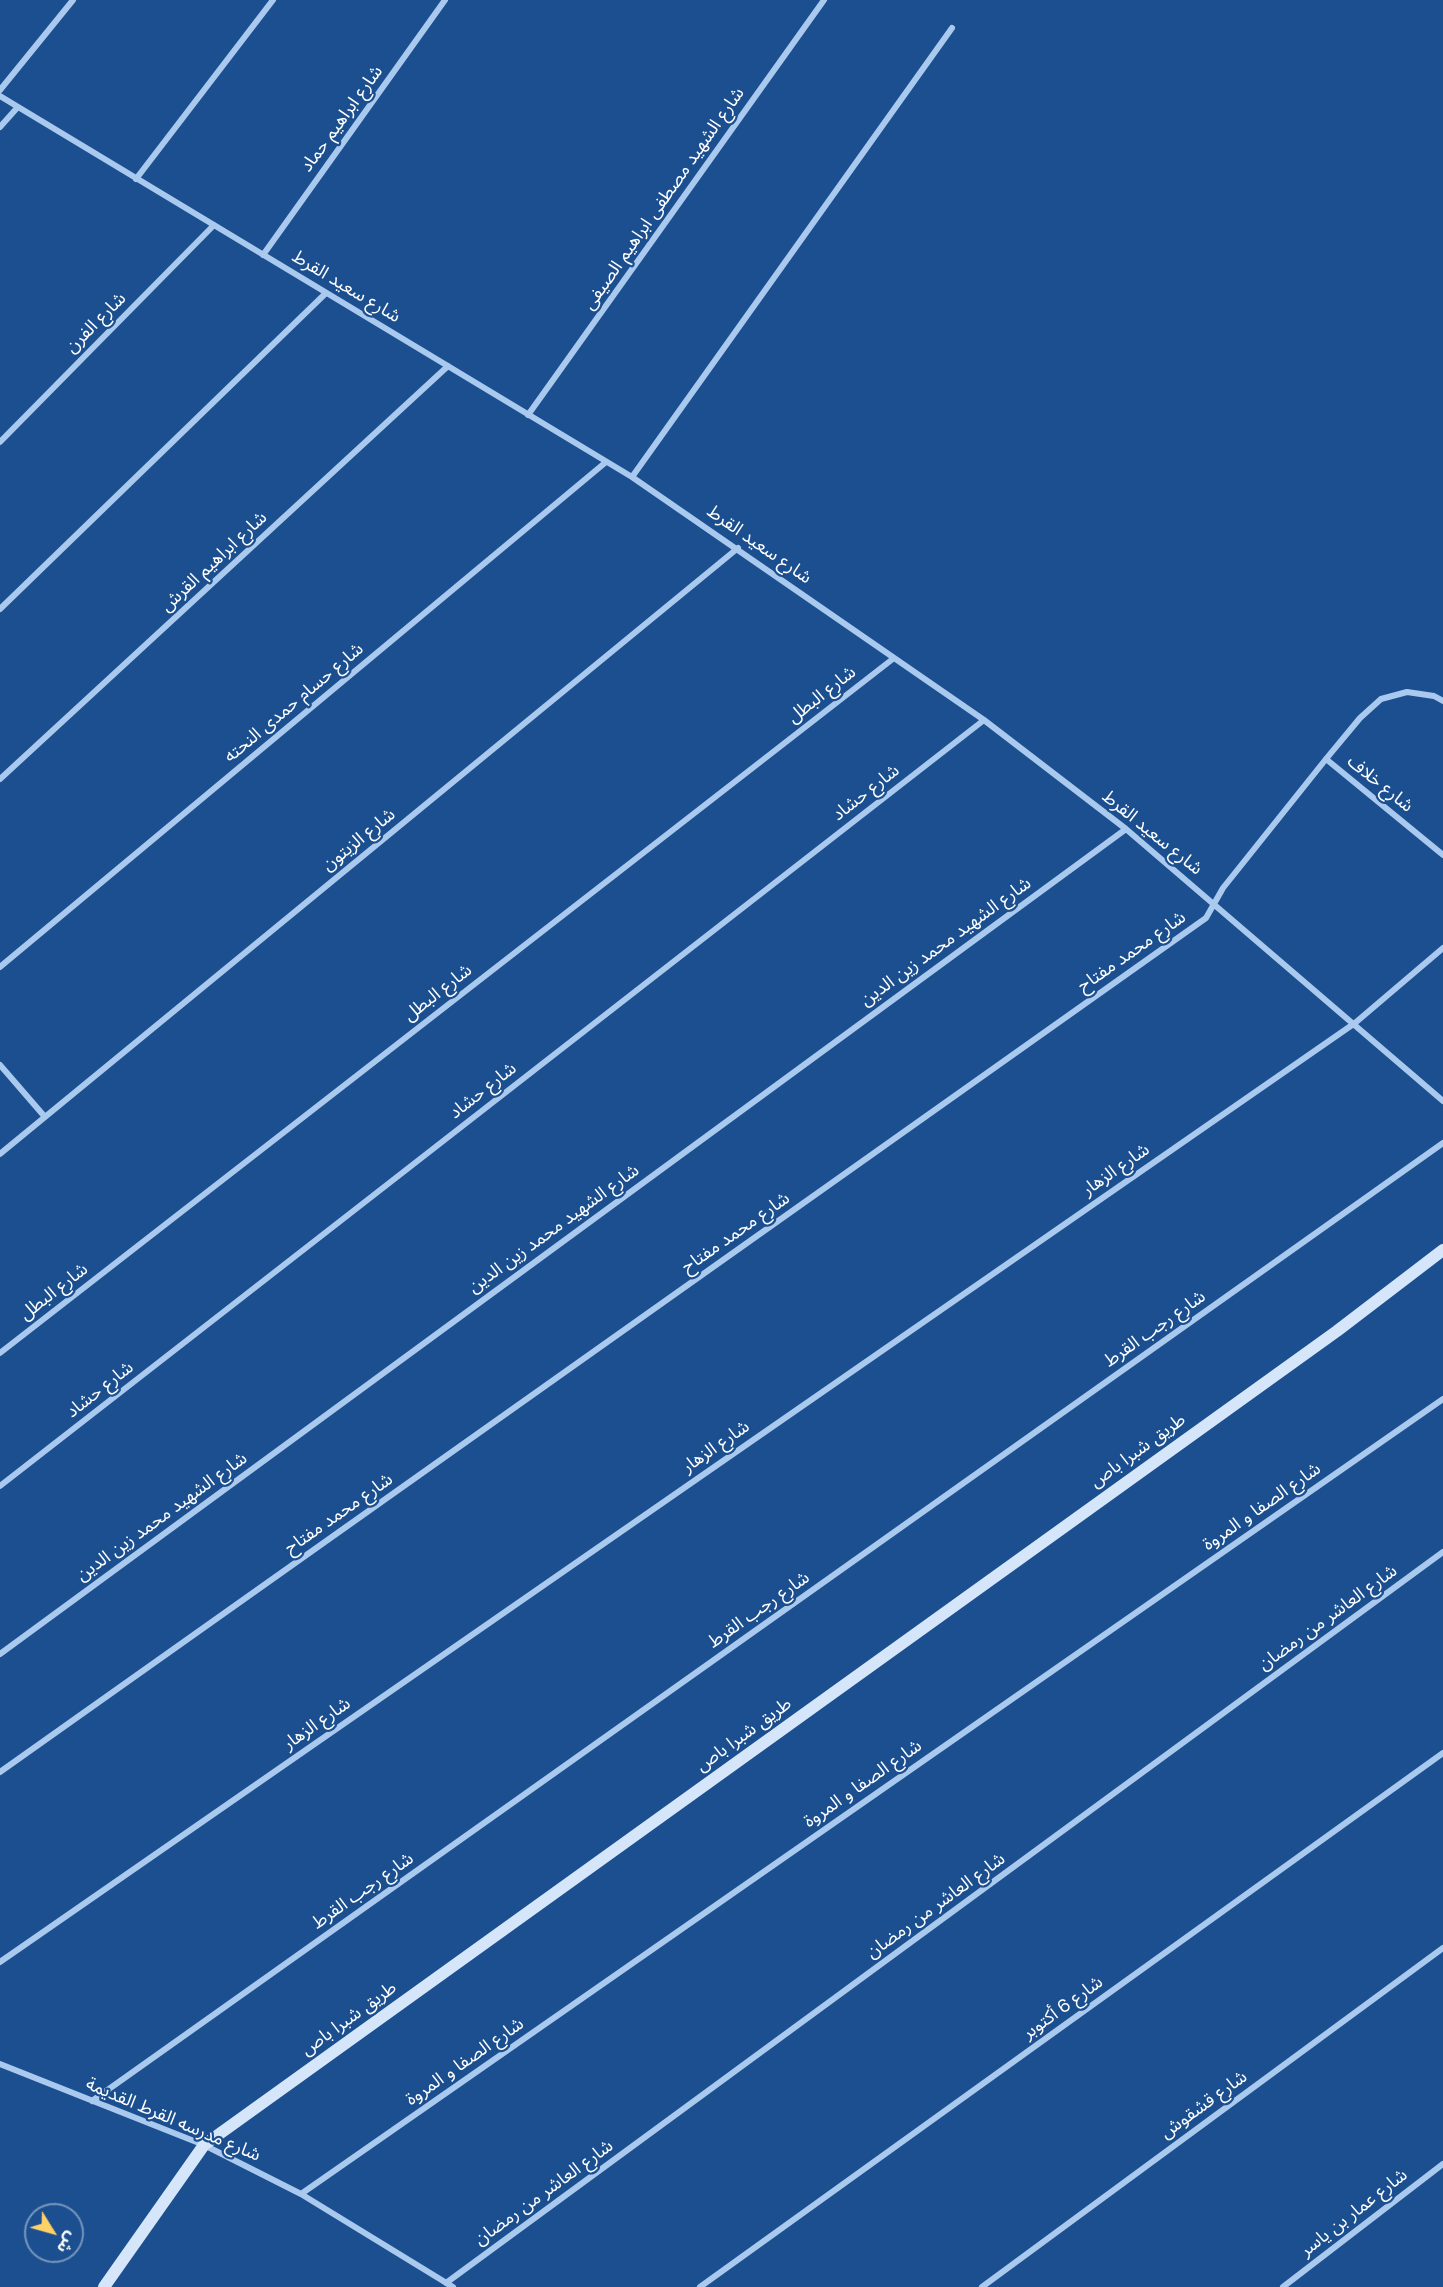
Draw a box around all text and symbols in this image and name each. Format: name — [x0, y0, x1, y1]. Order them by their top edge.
street label: شارع ابراهيم حماد — [296, 62, 388, 176]
street label: شارع الشهيد مصطفى ابراهيم الصيفى — [579, 83, 749, 315]
street label: شارع سعيد القرط — [288, 246, 404, 328]
street label: شارع الفرن — [61, 288, 131, 358]
street label: شارع سعيد القرط — [703, 501, 815, 589]
street label: شارع ابراهيم القرش — [156, 507, 272, 617]
street label: شارع حسام حمدى النحته — [220, 638, 368, 768]
street label: شارع البطل — [784, 662, 860, 728]
street label: شارع خلاف — [1343, 751, 1417, 817]
street label: شارع حشاد — [828, 760, 904, 826]
street label: شارع سعيد القرط — [1098, 786, 1206, 880]
street label: شارع الزيتون — [318, 804, 400, 876]
street label: شارع الشهيد محمد زين الدين — [856, 873, 1036, 1011]
street label: شارع محمد مفتاح — [1074, 907, 1190, 997]
street label: شارع البطل — [400, 960, 476, 1026]
street label: شارع حشاد — [445, 1058, 521, 1124]
street label: شارع الزهار — [1078, 1139, 1154, 1201]
street label: شارع الشهيد محمد زين الدين — [464, 1160, 644, 1298]
street label: شارع محمد مفتاح — [678, 1188, 794, 1278]
street label: شارع البطل — [16, 1259, 92, 1325]
street label: شارع رجب القرط — [1100, 1286, 1210, 1372]
street label: شارع حشاد — [62, 1357, 138, 1423]
street label: طريق شبرا باص — [1086, 1409, 1190, 1493]
street label: شارع الزهار — [678, 1416, 754, 1478]
street label: شارع الشهيد محمد زين الدين — [72, 1448, 252, 1586]
street label: شارع الصفا و المروة — [1199, 1458, 1325, 1556]
street label: شارع محمد مفتاح — [281, 1469, 397, 1559]
street label: شارع العاشر من رمضان — [1254, 1560, 1402, 1676]
street label: شارع رجب القرط — [704, 1567, 814, 1653]
street label: شارع الزهار — [279, 1693, 355, 1755]
street label: طريق شبرا باص — [692, 1693, 796, 1777]
street label: شارع الصفا و المروة — [800, 1735, 926, 1833]
street label: شارع رجب القرط — [308, 1848, 418, 1934]
street label: شارع العاشر من رمضان — [862, 1848, 1010, 1964]
street label: شارع 6 أكتوبر — [1019, 1972, 1107, 2044]
street label: طريق شبرا باص — [297, 1977, 401, 2061]
street label: شارع الصفا و المروة — [402, 2013, 528, 2111]
street label: شارع قشقوش — [1156, 2066, 1252, 2144]
street label: شارع مدرسه القرط القديمة — [82, 2073, 264, 2167]
street label: شارع العاشر من رمضان — [470, 2135, 618, 2251]
street label: شارع عمار بن ياسر — [1296, 2164, 1412, 2262]
north arrow — [24, 2203, 84, 2263]
text: ش — [52, 2228, 82, 2258]

